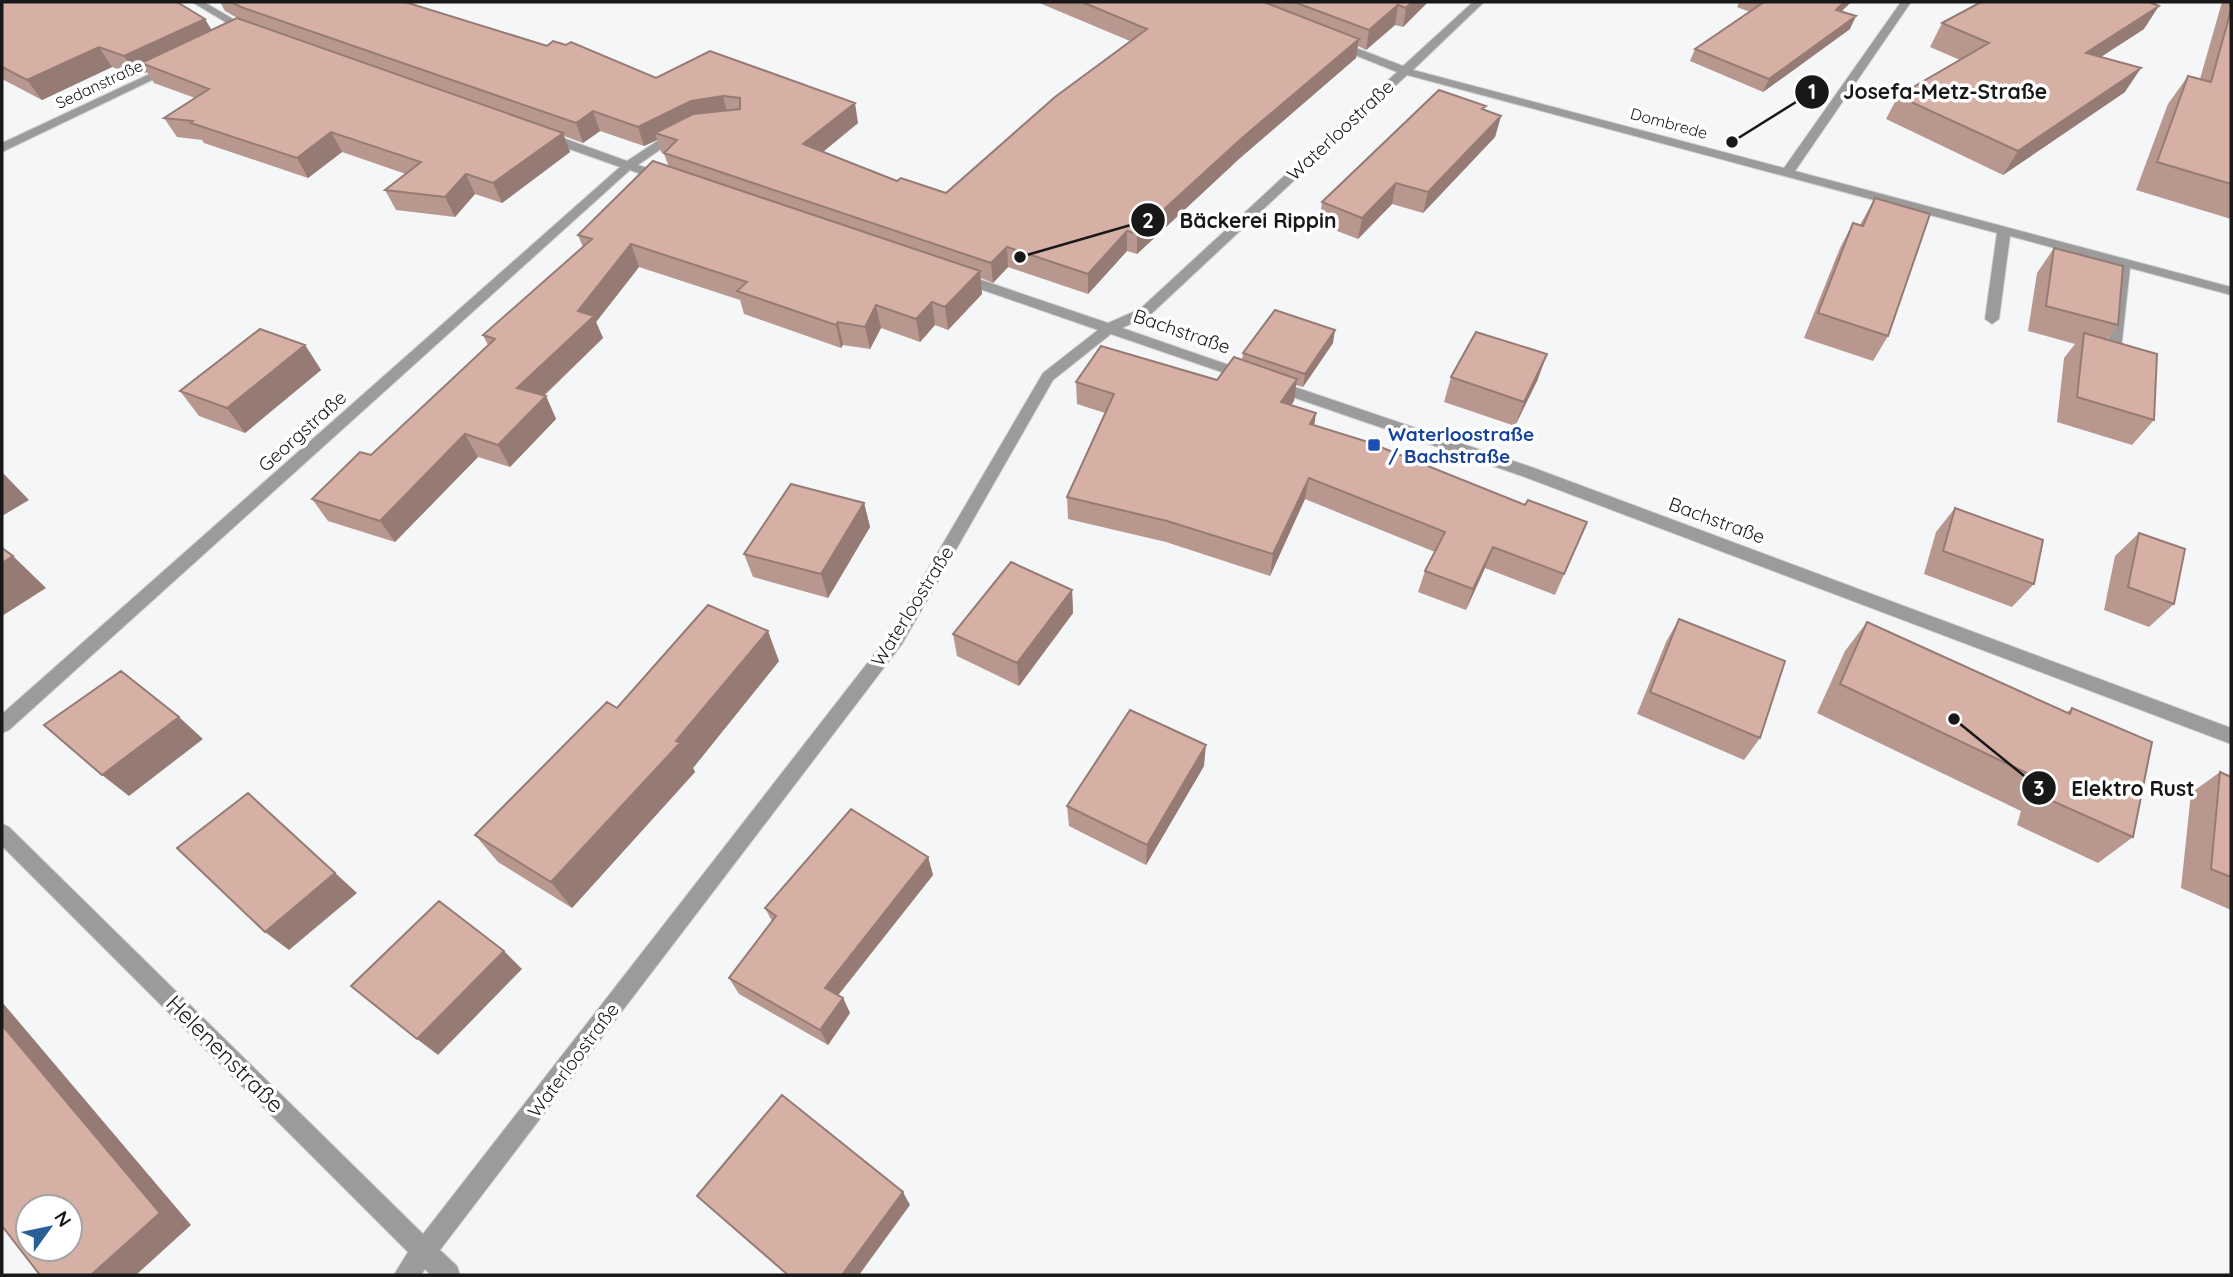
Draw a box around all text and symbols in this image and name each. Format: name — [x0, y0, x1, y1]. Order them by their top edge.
street label: Sedanstraße — [52, 55, 146, 113]
callout: Josefa-Metz-Straße — [1794, 71, 2062, 113]
street label: Waterloostraße — [1282, 74, 1398, 186]
text: 1 — [1808, 78, 1816, 104]
text: Josefa-Metz-Straße — [1843, 78, 2047, 104]
street label: Dombrede — [1628, 103, 1710, 143]
callout: Bäckerei Rippin — [1131, 199, 1351, 241]
text: 2 — [1142, 207, 1154, 233]
text: Bäckerei Rippin — [1180, 207, 1336, 233]
street label: Bachstraße — [1130, 303, 1234, 359]
street label: Georgstraße — [253, 385, 351, 477]
place label: Waterloostraße / Bachstraße — [1388, 422, 1534, 468]
marker: Waterloostraße / Bachstraße — [1366, 437, 1382, 453]
street label: Bachstraße — [1666, 491, 1768, 549]
street label: Waterloostraße — [865, 541, 959, 671]
callout: Elektro Rust — [2022, 767, 2208, 809]
text: 3 — [2033, 775, 2045, 801]
text: Elektro Rust — [2071, 775, 2195, 801]
street label: Helenenstraße — [160, 989, 290, 1119]
street label: Waterloostraße — [522, 998, 624, 1122]
north arrow — [14, 1193, 84, 1263]
text: N — [49, 1206, 77, 1231]

